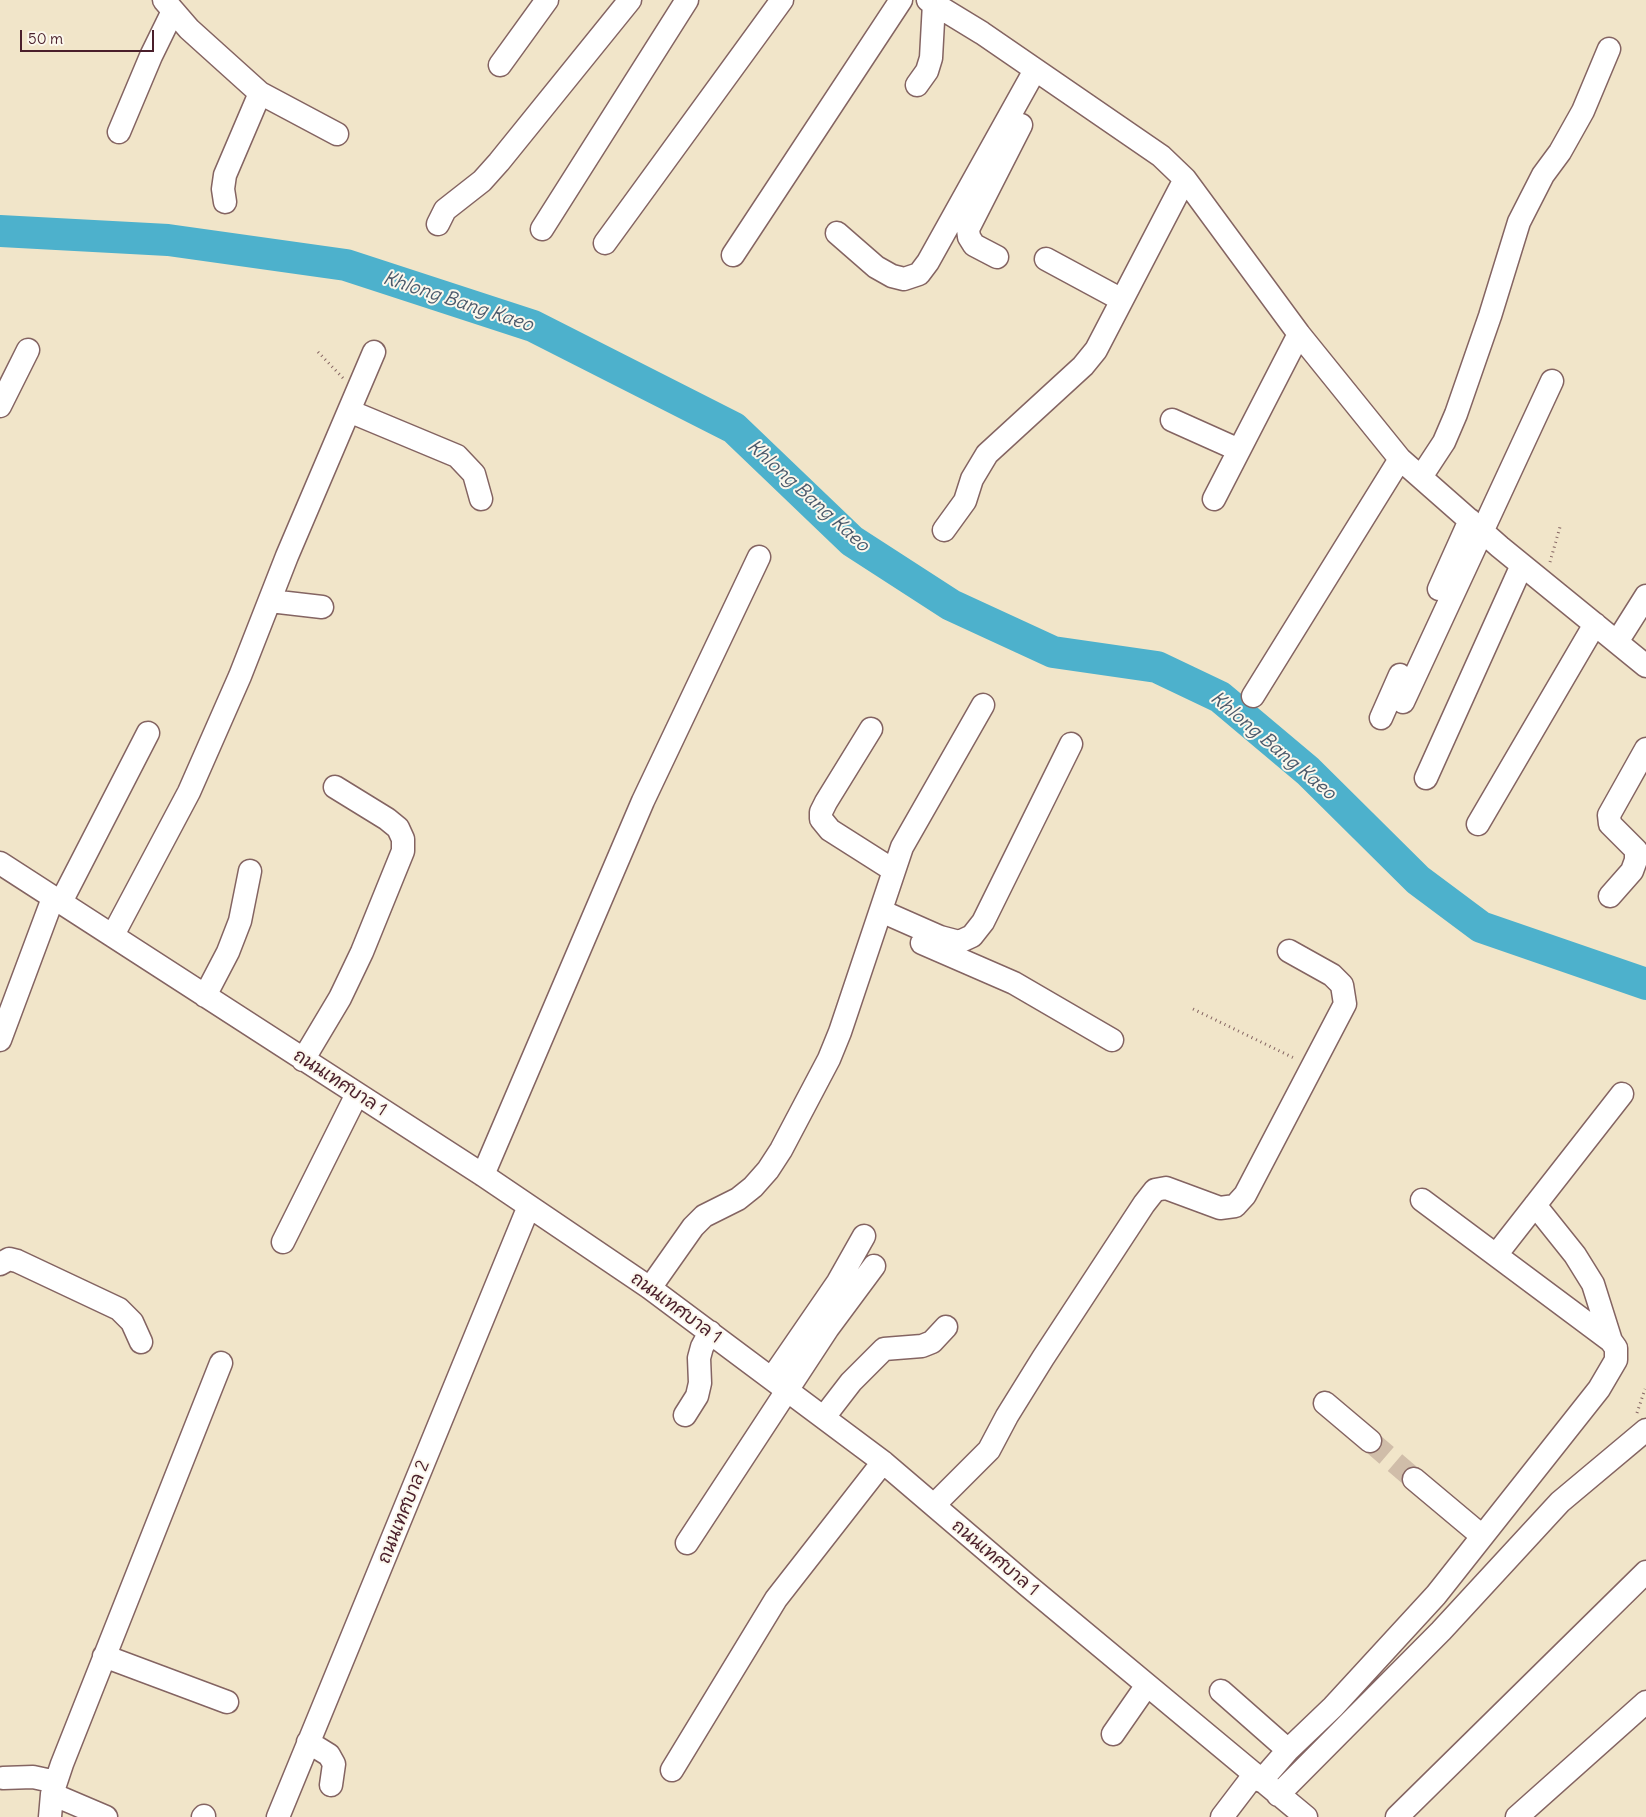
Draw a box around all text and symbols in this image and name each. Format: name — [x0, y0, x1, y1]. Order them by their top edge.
scale bar — [22, 20, 156, 52]
text: 50 m — [28, 29, 63, 48]
water label: Khlong Bang Kaeo — [380, 267, 536, 337]
water label: Khlong Bang Kaeo — [742, 435, 874, 557]
water label: Khlong Bang Kaeo — [1206, 687, 1340, 805]
street label: ถนนเทศบาล 1 — [289, 1045, 391, 1121]
street label: ถนนเทศบาล 1 — [626, 1268, 726, 1348]
street label: ถนนเทศบาล 2 — [373, 1457, 435, 1567]
street label: ถนนเทศบาล 1 — [947, 1515, 1043, 1601]

